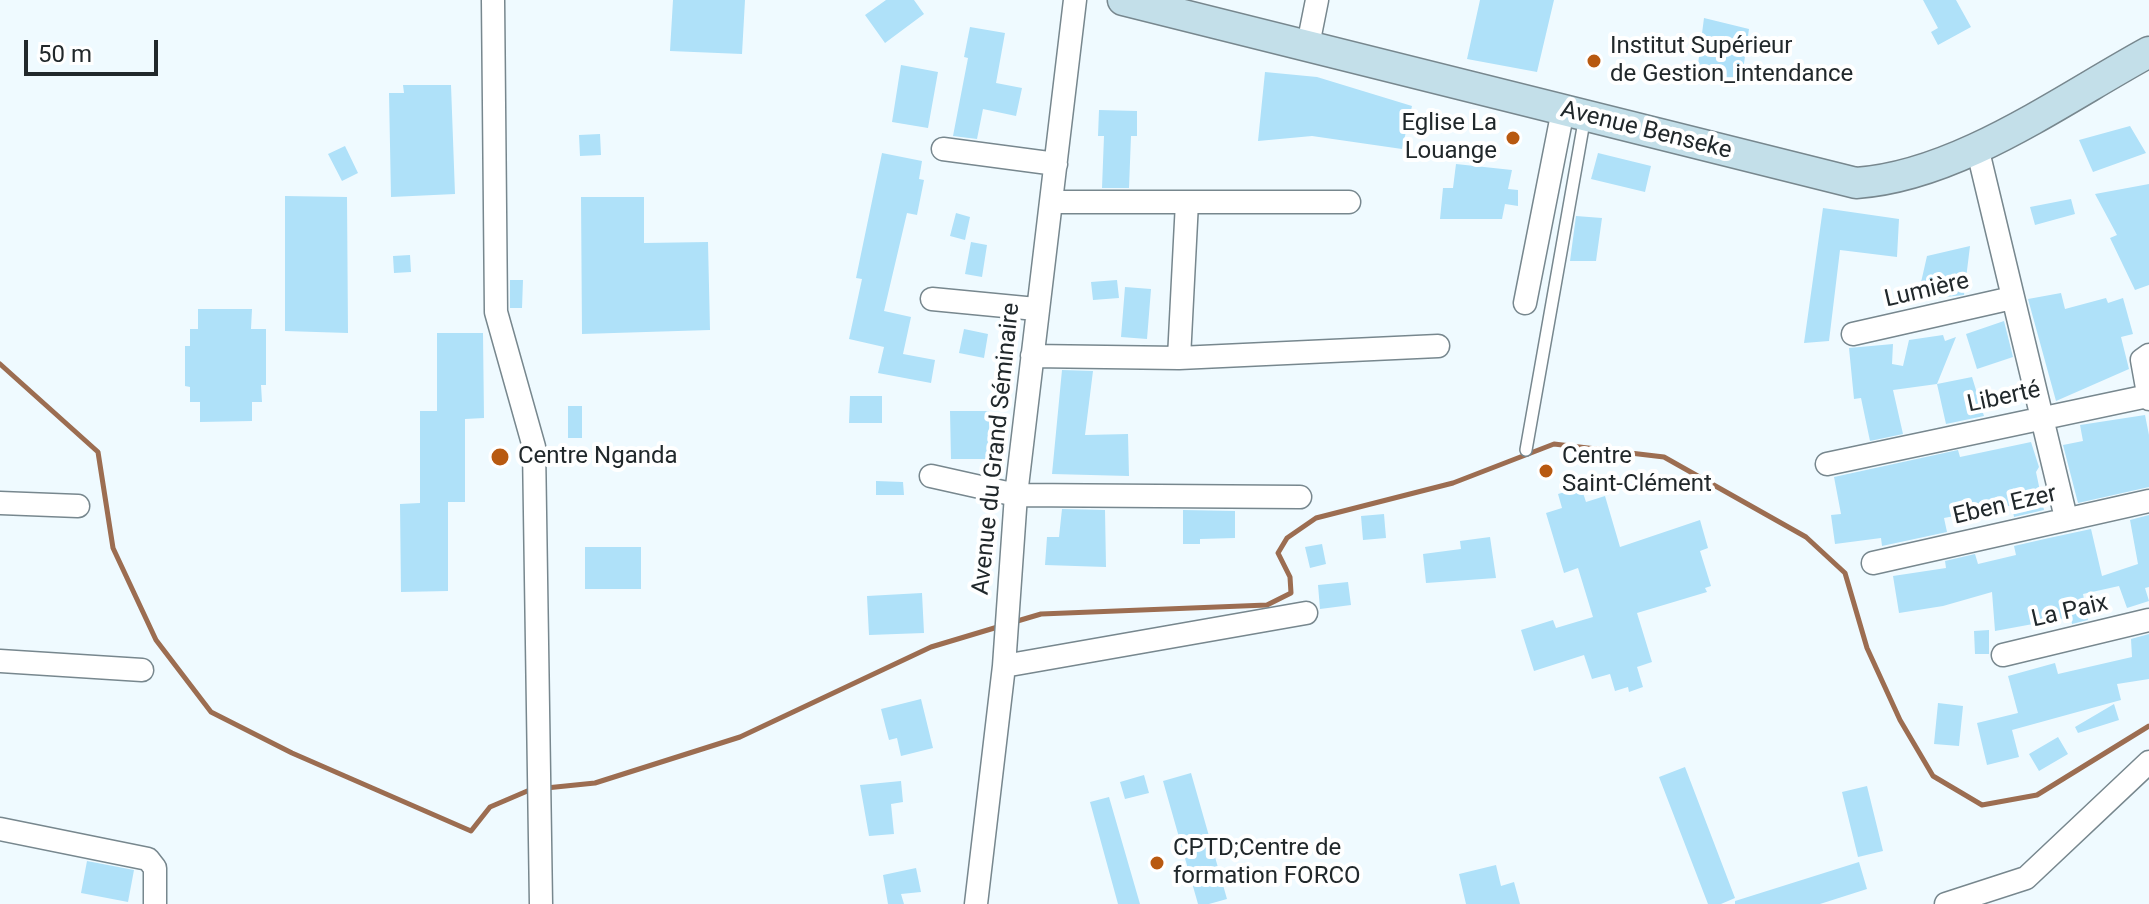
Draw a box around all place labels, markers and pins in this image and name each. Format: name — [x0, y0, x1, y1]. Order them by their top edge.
place label: Institut Supérieur de Gestion_intendance — [1610, 33, 1853, 89]
marker: Institut Supérieur de Gestion_intendance — [1585, 52, 1603, 70]
place label: Eglise La Louange — [1401, 110, 1497, 166]
marker: Eglise La Louange — [1504, 129, 1522, 147]
place label: Centre Nganda — [518, 443, 678, 471]
place label: Centre Saint-Clément — [1562, 443, 1712, 499]
marker: Centre Nganda — [489, 446, 511, 468]
marker: Centre Saint-Clément — [1537, 462, 1555, 480]
place label: CPTD;Centre de formation FORCO — [1173, 835, 1361, 891]
marker: CPTD;Centre de formation FORCO — [1148, 854, 1166, 872]

